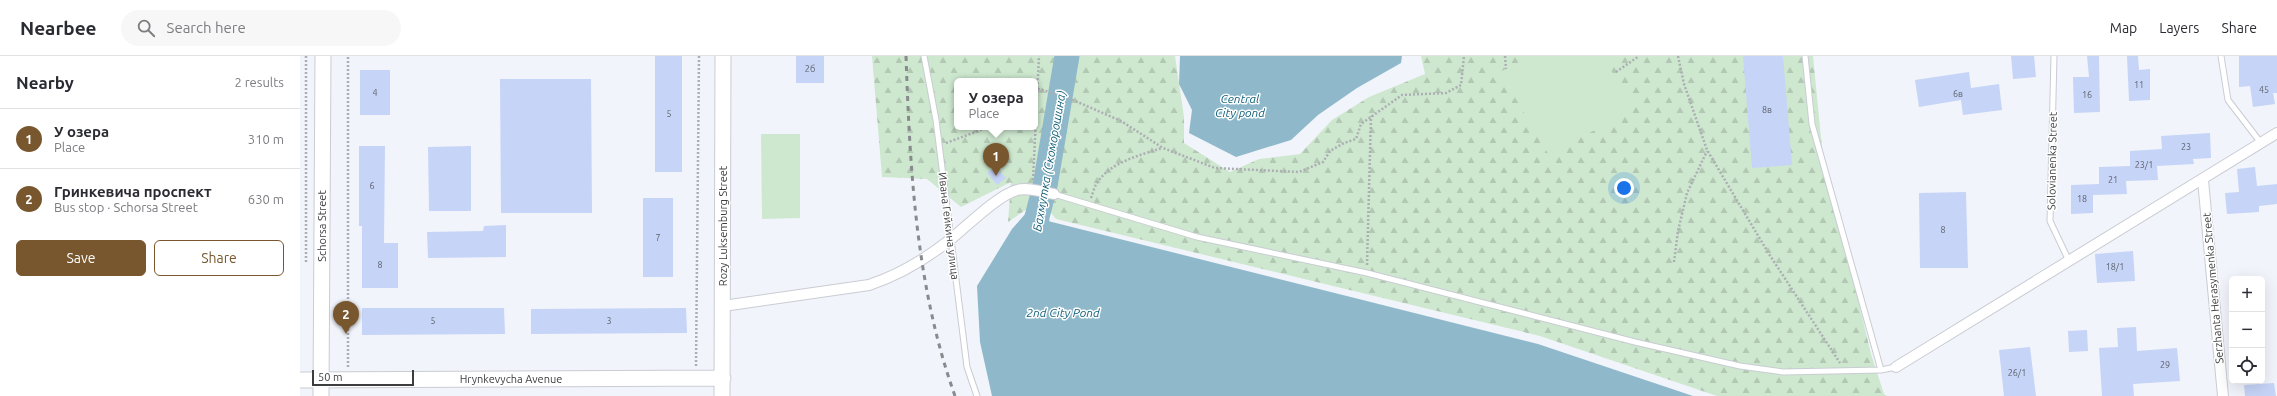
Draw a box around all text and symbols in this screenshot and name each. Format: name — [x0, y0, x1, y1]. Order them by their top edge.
search box — [121, 10, 401, 46]
text: Nearbee — [20, 17, 97, 39]
icon: search — [135, 17, 157, 39]
text: Search here — [167, 19, 246, 36]
text: Map — [2110, 20, 2137, 36]
text: Layers — [2159, 20, 2199, 36]
text: Share — [2221, 20, 2257, 36]
house number: 2б — [805, 64, 815, 74]
text: Nearby — [16, 73, 74, 92]
text: 2 results — [234, 75, 284, 89]
popup — [954, 78, 1038, 130]
house number: 11 — [2134, 80, 2144, 90]
house number: 45 — [2259, 85, 2269, 95]
house number: 4 — [372, 88, 378, 98]
text: У озера — [968, 89, 1024, 106]
water label: Бахмутка (Скоморошина) — [1030, 89, 1069, 233]
house number: 6в — [1953, 89, 1963, 99]
house number: 16 — [2082, 90, 2092, 100]
water label: Central City pond — [1215, 92, 1265, 119]
house number: 8в — [1762, 105, 1772, 115]
text: Place — [968, 106, 1000, 120]
house number: 5 — [666, 109, 672, 119]
street label: Solovianenka Street — [2045, 111, 2059, 210]
text: У озера — [54, 123, 109, 140]
text: 1 — [25, 132, 33, 146]
text: 310 m — [248, 132, 284, 146]
text: Place — [54, 140, 85, 154]
house number: 23 — [2181, 142, 2191, 152]
pin: 1 — [983, 143, 1009, 176]
house number: 23/1 — [2135, 160, 2153, 170]
street label: Rozy Luksemburg Street — [717, 165, 729, 286]
street label: Ивана Гейкина улица — [936, 172, 962, 280]
house number: 21 — [2108, 175, 2118, 185]
your location — [1614, 178, 1634, 198]
house number: 6 — [369, 181, 375, 191]
text: Гринкевича проспект — [54, 183, 212, 200]
street label: Schorsa Street — [316, 190, 328, 262]
text: 2 — [25, 192, 33, 206]
text: 630 m — [248, 192, 284, 206]
house number: 18 — [2077, 194, 2087, 204]
text: Bus stop · Schorsa Street — [54, 200, 198, 214]
street label: Serzhanta Herasymenka Street — [2200, 211, 2226, 364]
house number: 8 — [1940, 225, 1946, 235]
house number: 7 — [655, 233, 661, 243]
button: Save — [16, 240, 146, 276]
button: Share — [154, 240, 284, 276]
house number: 8 — [377, 260, 383, 270]
house number: 18/1 — [2106, 262, 2124, 272]
map controls — [2229, 276, 2265, 384]
button: + — [2229, 276, 2265, 312]
pin: 2 — [333, 301, 359, 334]
water label: 2nd City Pond — [1026, 306, 1100, 319]
button: − — [2229, 312, 2265, 348]
house number: 5 — [430, 316, 436, 326]
house number: 3 — [606, 316, 612, 326]
button: locate — [2229, 348, 2265, 384]
house number: 29 — [2160, 360, 2170, 370]
scale bar — [312, 368, 414, 387]
house number: 26/1 — [2008, 368, 2026, 378]
text: 50 m — [318, 371, 342, 383]
street label: Hrynkevycha Avenue — [460, 373, 562, 385]

